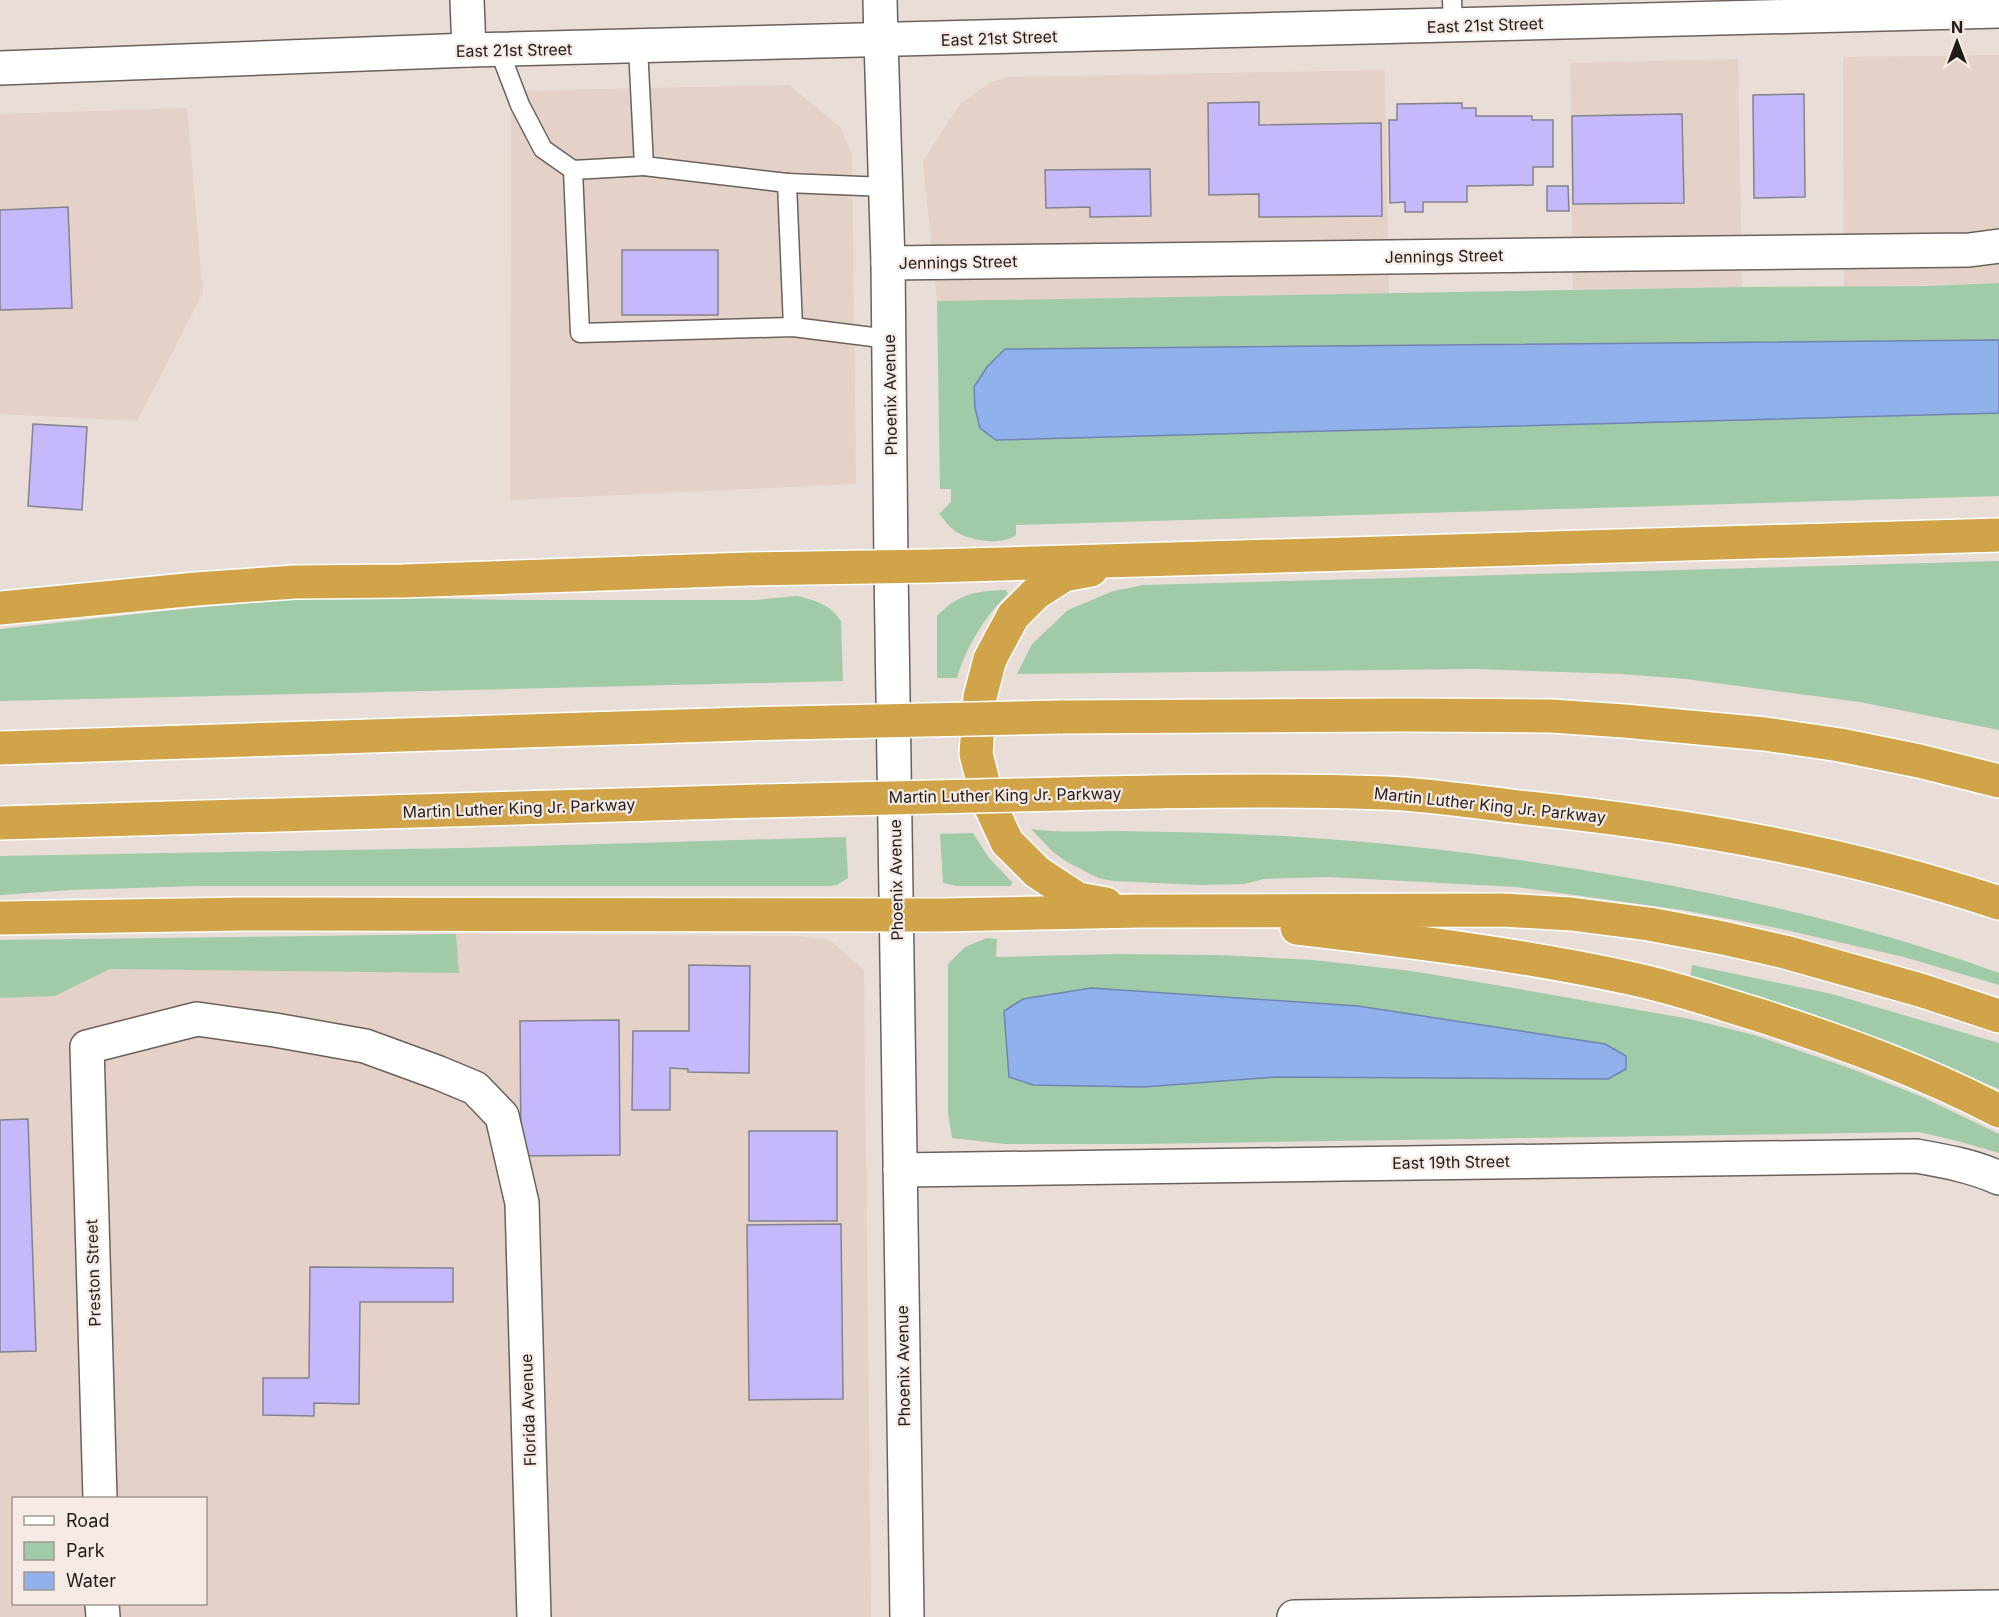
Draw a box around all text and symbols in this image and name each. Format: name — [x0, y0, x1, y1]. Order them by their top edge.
north arrow — [1927, 12, 1987, 72]
street label: East 21st Street — [1426, 13, 1544, 37]
text: N — [1951, 17, 1963, 37]
street label: East 21st Street — [940, 26, 1058, 50]
street label: East 21st Street — [456, 39, 572, 61]
street label: Jennings Street — [1385, 245, 1503, 267]
street label: Jennings Street — [899, 251, 1017, 273]
street label: Phoenix Avenue — [879, 334, 901, 456]
street label: Martin Luther King Jr. Parkway — [888, 783, 1122, 807]
street label: Martin Luther King Jr. Parkway — [1373, 783, 1607, 827]
street label: Martin Luther King Jr. Parkway — [402, 794, 636, 822]
street label: Phoenix Avenue — [885, 819, 907, 941]
street label: East 19th Street — [1392, 1151, 1510, 1173]
street label: Preston Street — [81, 1219, 105, 1327]
street label: Phoenix Avenue — [892, 1305, 914, 1427]
street label: Florida Avenue — [516, 1353, 540, 1467]
legend — [12, 1497, 207, 1605]
text: Road — [66, 1510, 109, 1531]
text: Park — [66, 1540, 105, 1561]
text: Water — [66, 1570, 116, 1591]

